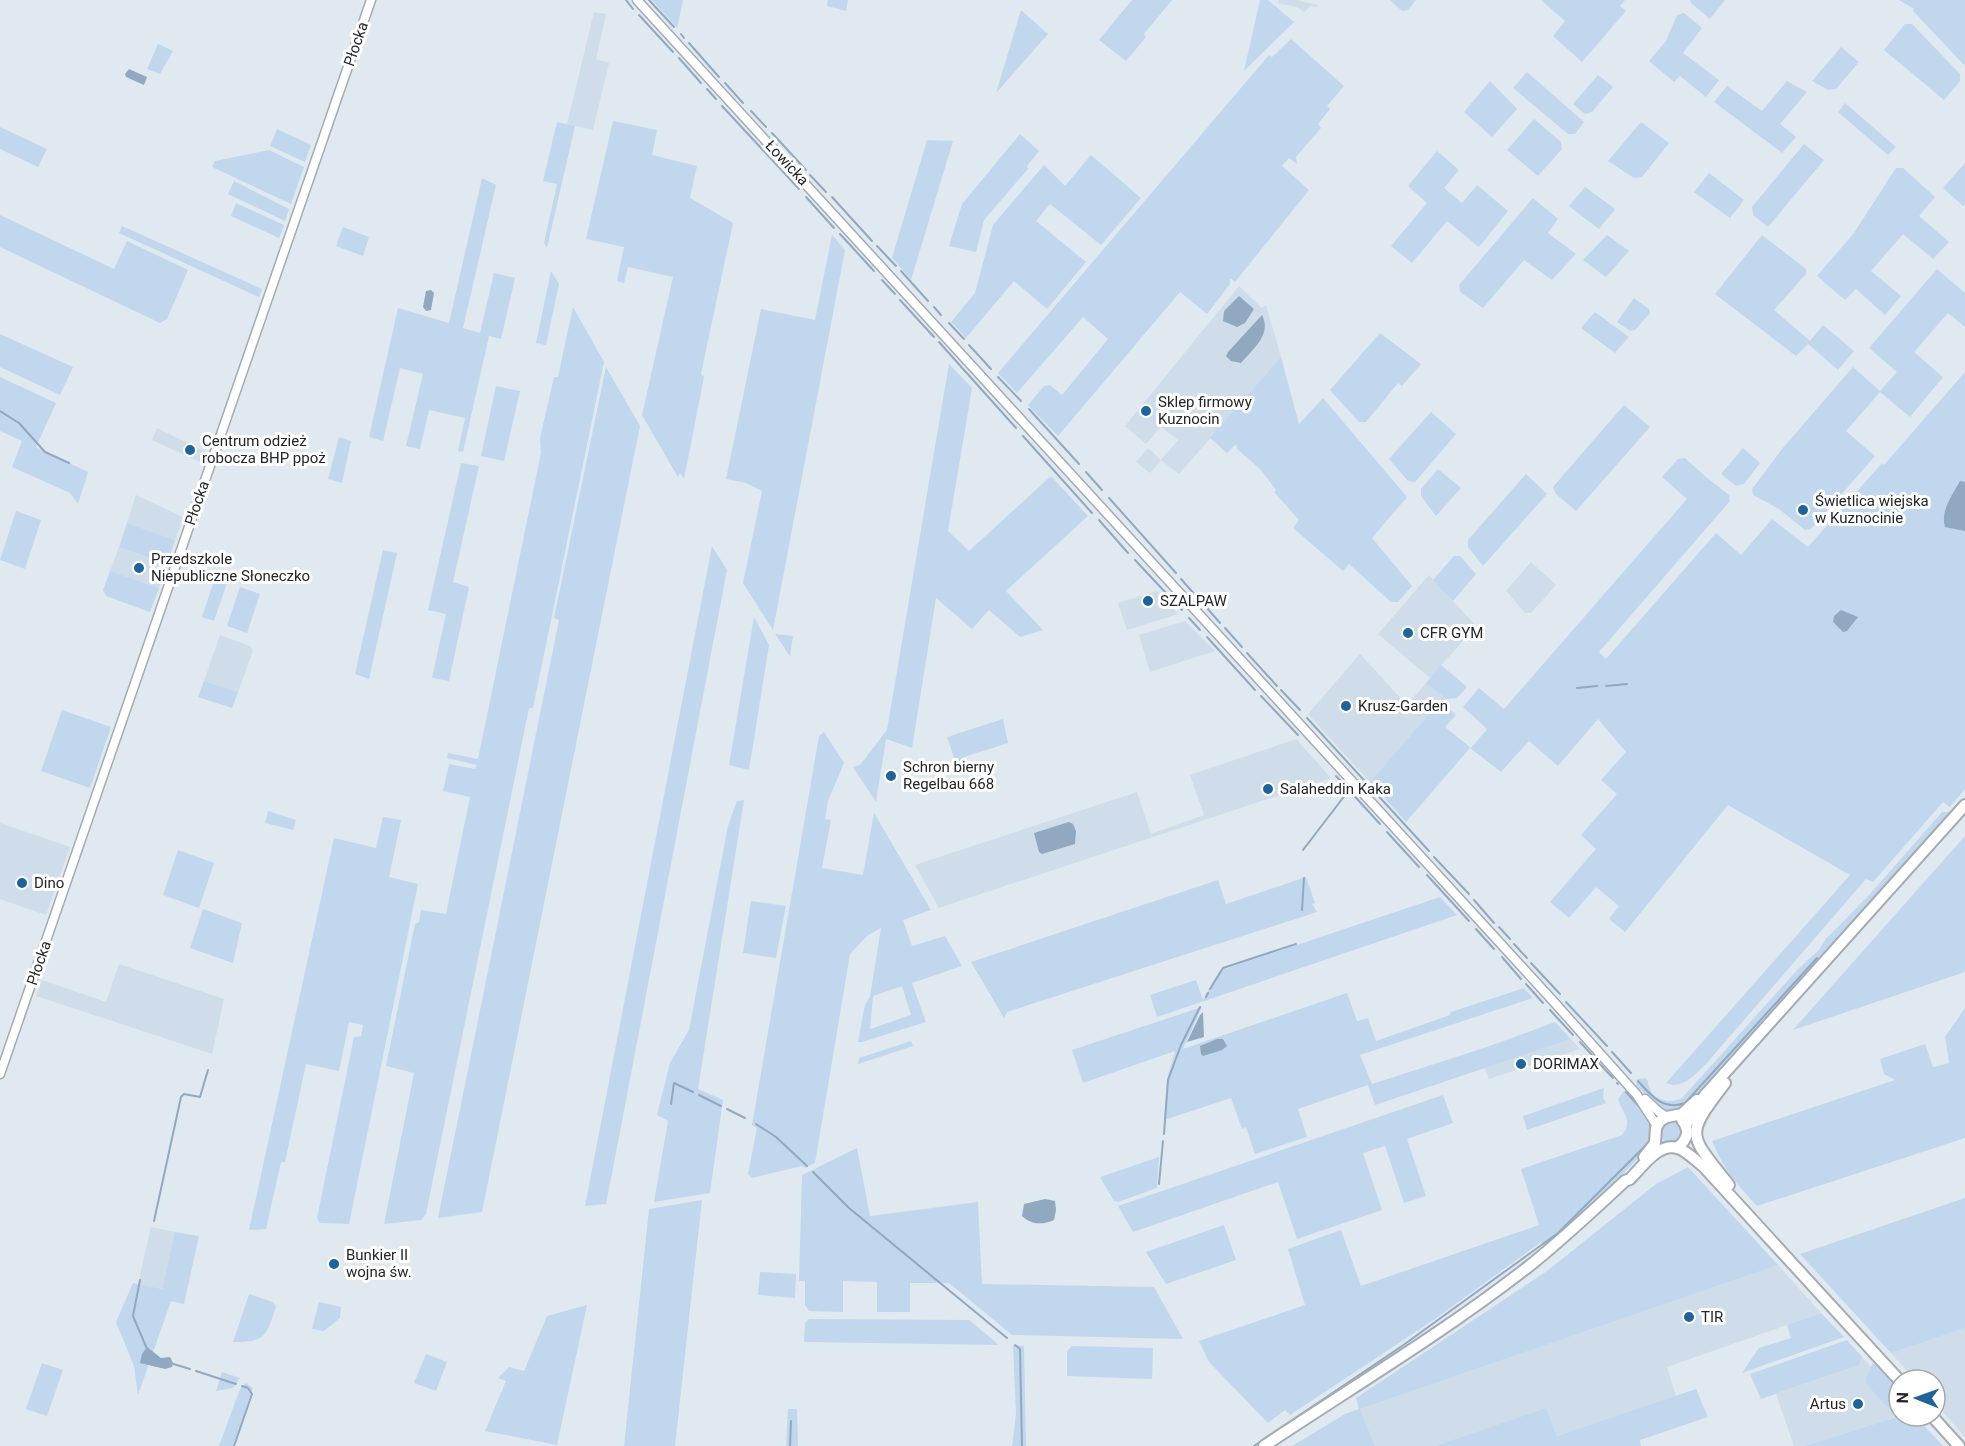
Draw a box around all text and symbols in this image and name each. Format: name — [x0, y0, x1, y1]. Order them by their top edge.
street label: Płocka — [340, 19, 372, 69]
street label: Łowicka — [762, 137, 812, 189]
place label: Sklep firmowy Kuznocin — [1158, 393, 1252, 428]
marker: Sklep firmowy Kuznocin — [1139, 404, 1153, 418]
place label: Centrum odzież robocza BHP ppoż — [202, 432, 326, 467]
marker: Centrum odzież robocza BHP ppoż — [183, 443, 197, 457]
street label: Płocka — [181, 478, 213, 528]
place label: Świetlica wiejska w Kuznocinie — [1815, 492, 1929, 527]
marker: Świetlica wiejska w Kuznocinie — [1796, 503, 1810, 517]
place label: Przedszkole Niepubliczne Słoneczko — [151, 550, 310, 585]
marker: Przedszkole Niepubliczne Słoneczko — [132, 561, 146, 575]
place label: SZALPAW — [1160, 592, 1227, 610]
marker: SZALPAW — [1141, 594, 1155, 608]
place label: CFR GYM — [1420, 624, 1483, 642]
marker: CFR GYM — [1401, 626, 1415, 640]
place label: Krusz-Garden — [1358, 697, 1448, 715]
marker: Krusz-Garden — [1339, 699, 1353, 713]
place label: Schron bierny Regelbau 668 — [903, 758, 994, 793]
marker: Schron bierny Regelbau 668 — [884, 769, 898, 783]
place label: Salaheddin Kaka — [1280, 780, 1391, 798]
marker: Salaheddin Kaka — [1261, 782, 1275, 796]
place label: Dino — [34, 874, 64, 892]
marker: Dino — [15, 876, 29, 890]
street label: Płocka — [23, 938, 55, 988]
place label: DORIMAX — [1533, 1055, 1599, 1073]
marker: DORIMAX — [1514, 1057, 1528, 1071]
place label: Bunkier II wojna św. — [346, 1246, 412, 1281]
marker: Bunkier II wojna św. — [327, 1257, 341, 1271]
place label: TIR — [1701, 1308, 1723, 1326]
marker: TIR — [1682, 1310, 1696, 1324]
north arrow — [1887, 1368, 1947, 1428]
text: N — [1893, 1392, 1912, 1404]
place label: Artus — [1810, 1395, 1846, 1413]
marker: Artus — [1851, 1397, 1865, 1411]

